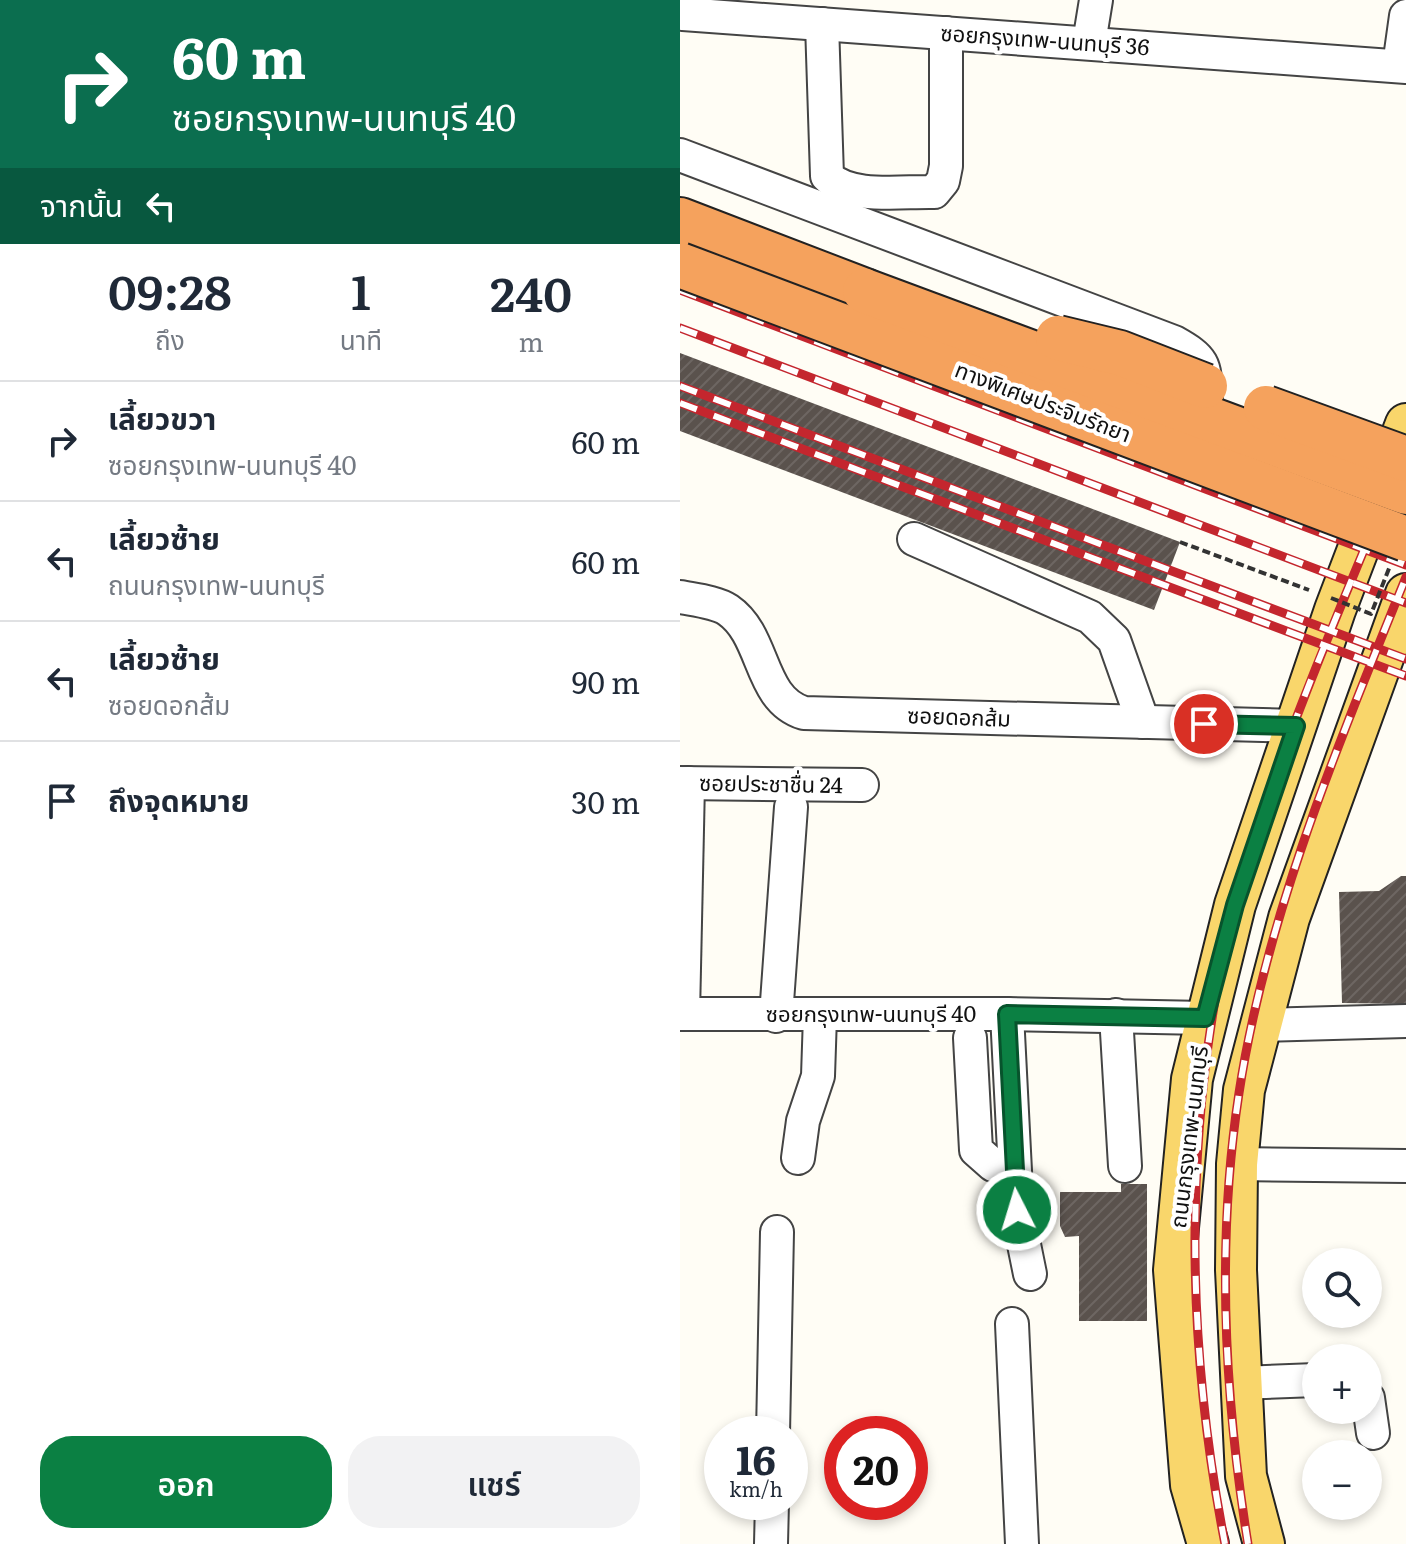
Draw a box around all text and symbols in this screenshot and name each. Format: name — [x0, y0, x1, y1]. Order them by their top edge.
text: 60 m — [172, 13, 306, 96]
street label: ซอยกรุงเทพ-นนทบุรี 36 — [940, 15, 1151, 62]
icon: right — [40, 32, 144, 136]
text: ซอยกรุงเทพ-นนทบุรี 40 — [172, 89, 516, 142]
text: จากนั้น — [40, 182, 123, 226]
icon: left — [139, 184, 183, 228]
text: 09:28 — [108, 254, 232, 325]
text: 1 — [351, 254, 371, 325]
text: 240 — [490, 256, 572, 327]
text: ถึง — [155, 319, 185, 358]
text: นาที — [340, 319, 382, 358]
text: m — [518, 321, 544, 360]
street label: ทางพิเศษประจิมรัถยา — [951, 352, 1136, 449]
text: เลี้ยวขวา — [108, 395, 216, 439]
icon: right — [40, 419, 84, 463]
text: 60 m — [571, 419, 640, 463]
text: ซอยกรุงเทพ-นนทบุรี 40 — [108, 444, 357, 483]
text: เลี้ยวซ้าย — [108, 515, 220, 559]
icon: left — [40, 539, 84, 583]
text: 60 m — [571, 539, 640, 583]
text: ถนนกรุงเทพ-นนทบุรี — [108, 564, 325, 603]
text: เลี้ยวซ้าย — [108, 635, 220, 679]
icon: left — [40, 659, 84, 703]
text: 90 m — [572, 659, 640, 703]
text: ซอยดอกส้ม — [108, 684, 230, 723]
pin — [1170, 690, 1238, 758]
street label: ซอยดอกส้ม — [907, 697, 1011, 734]
icon: arrive — [1182, 702, 1226, 746]
street label: ซอยประชาชื่น 24 — [699, 765, 843, 800]
text: ถึงจุดหมาย — [108, 777, 249, 821]
icon: arrive — [40, 779, 84, 823]
text: 30 m — [571, 779, 640, 823]
street label: ซอยกรุงเทพ-นนทบุรี 40 — [766, 996, 976, 1029]
street label: ถนนกรุงเทพ-นนทบุรี — [1160, 1044, 1215, 1230]
position arrow — [975, 1168, 1059, 1252]
map controls — [1302, 1248, 1382, 1520]
button: search — [1302, 1248, 1382, 1328]
button: + — [1302, 1344, 1382, 1424]
speed limit sign: 20 — [824, 1416, 928, 1520]
text: 16 — [736, 1428, 776, 1487]
button: ออก — [40, 1436, 332, 1528]
button: แชร์ — [348, 1436, 640, 1528]
button: − — [1302, 1440, 1382, 1520]
text: km/h — [729, 1473, 783, 1503]

